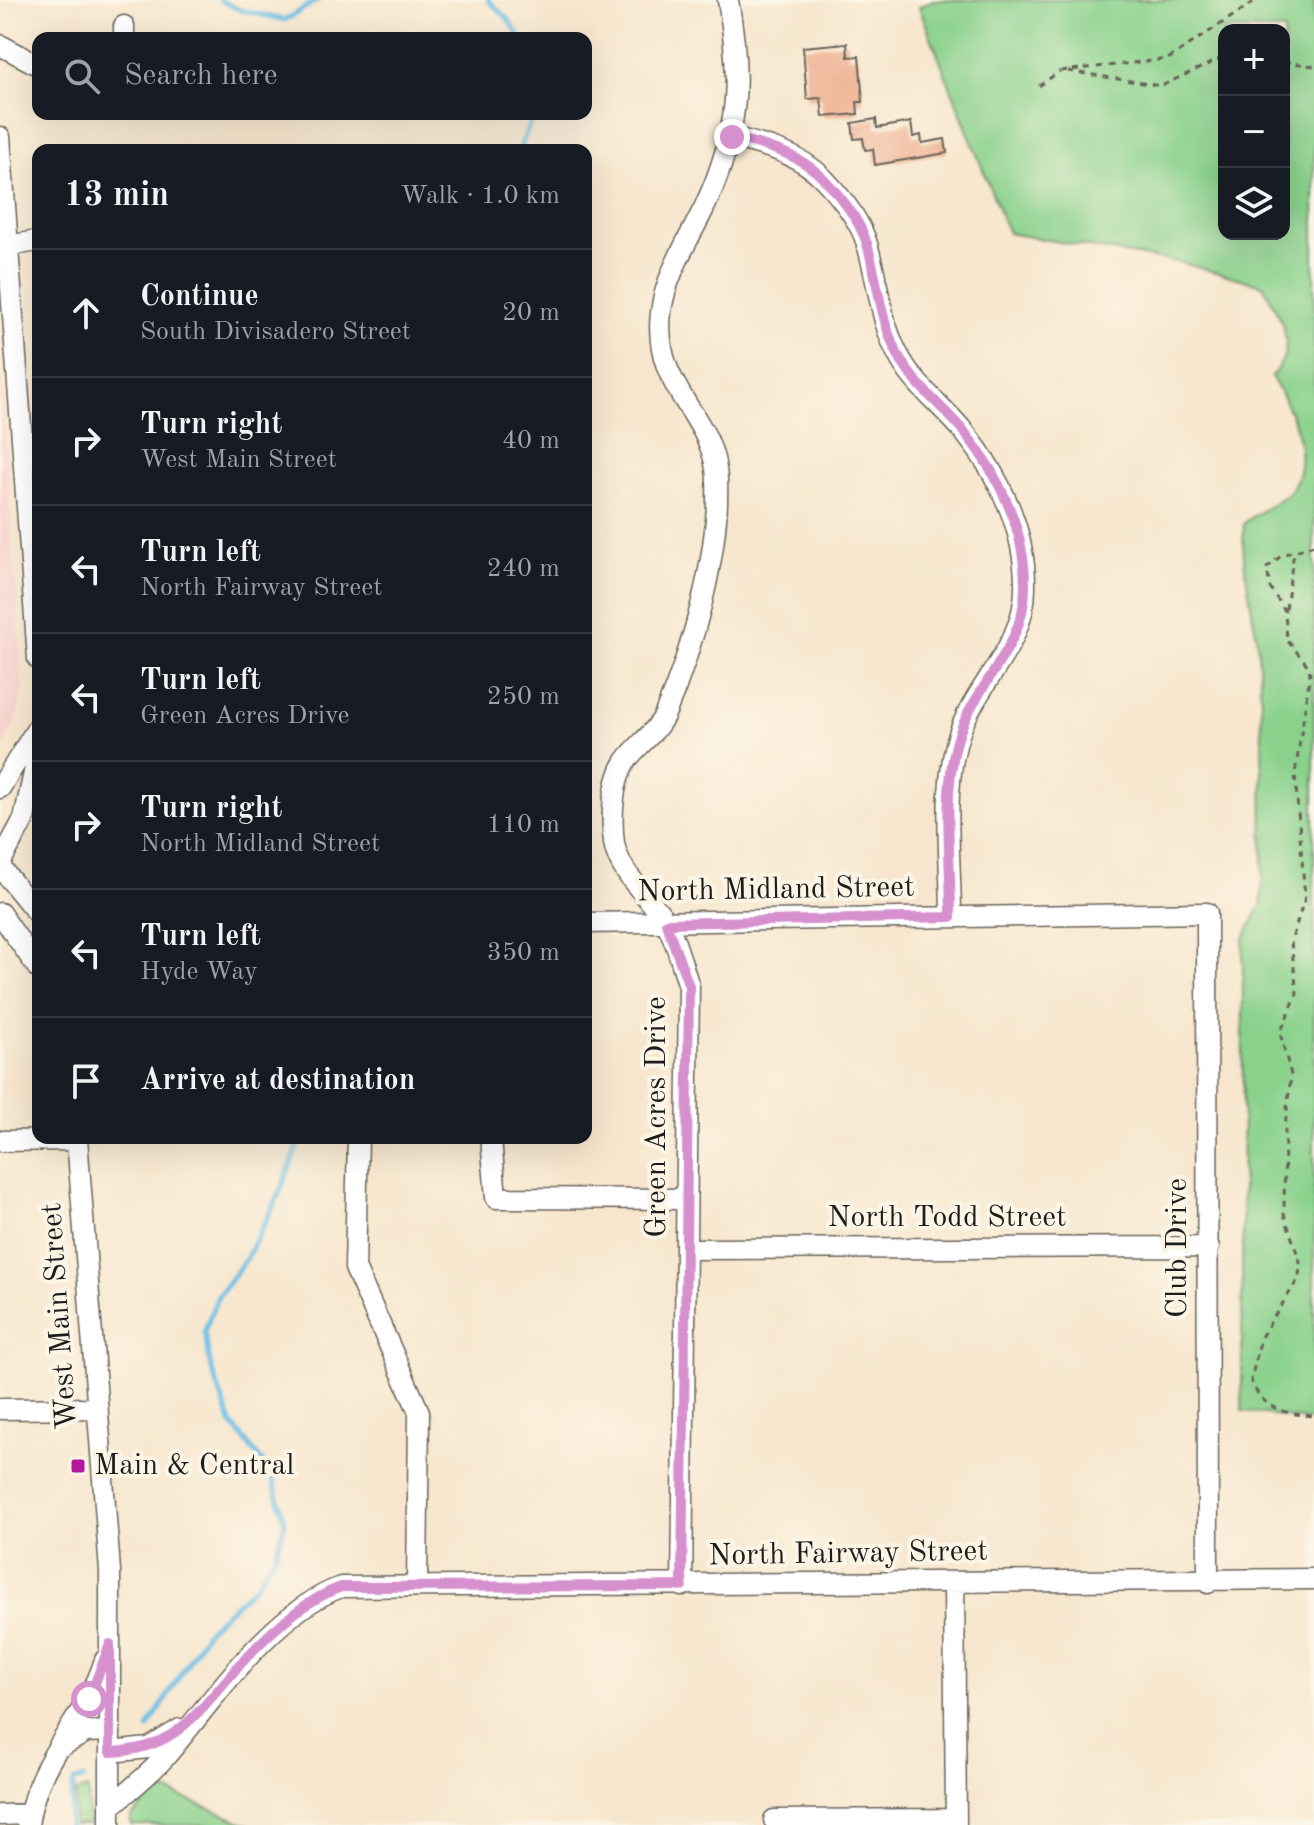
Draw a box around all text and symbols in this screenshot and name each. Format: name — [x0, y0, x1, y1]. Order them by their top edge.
map controls — [1218, 24, 1290, 240]
button: + — [1218, 24, 1290, 96]
search box — [32, 32, 592, 120]
icon: search — [60, 54, 104, 98]
text: Search here — [124, 61, 278, 91]
button: − — [1218, 96, 1290, 168]
route end — [714, 119, 750, 155]
button: layers — [1218, 168, 1290, 240]
text: 13 min — [64, 179, 169, 213]
text: Walk · 1.0 km — [400, 183, 560, 209]
text: Continue — [140, 282, 259, 312]
icon: ahead — [64, 291, 108, 335]
text: 20 m — [502, 300, 560, 326]
text: South Divisadero Street — [140, 319, 411, 345]
text: Turn right — [140, 410, 282, 440]
icon: right — [64, 419, 108, 463]
text: 40 m — [502, 428, 560, 454]
text: West Main Street — [140, 447, 337, 473]
text: Turn left — [140, 538, 261, 568]
icon: left — [64, 547, 108, 591]
text: 240 m — [487, 556, 560, 582]
text: North Fairway Street — [140, 575, 382, 601]
text: Turn left — [140, 666, 261, 696]
icon: left — [64, 675, 108, 719]
text: 250 m — [487, 684, 560, 710]
text: Green Acres Drive — [140, 703, 349, 729]
text: Turn right — [140, 794, 282, 824]
icon: right — [64, 803, 108, 847]
text: 110 m — [487, 812, 560, 838]
text: North Midland Street — [140, 831, 380, 857]
street label: North Midland Street — [637, 873, 915, 907]
text: Turn left — [140, 922, 261, 952]
icon: left — [64, 931, 108, 975]
text: 350 m — [487, 940, 560, 966]
text: Hyde Way — [140, 959, 258, 985]
street label: Green Acres Drive — [642, 996, 672, 1238]
icon: arrive — [64, 1059, 108, 1103]
text: Arrive at destination — [140, 1066, 415, 1096]
street label: Club Drive — [1163, 1178, 1193, 1318]
street label: West Main Street — [37, 1202, 83, 1430]
street label: North Todd Street — [828, 1203, 1066, 1233]
place label: Main & Central — [94, 1451, 294, 1481]
marker: Main & Central — [69, 1457, 87, 1475]
street label: North Fairway Street — [708, 1537, 988, 1571]
route start — [71, 1681, 107, 1717]

